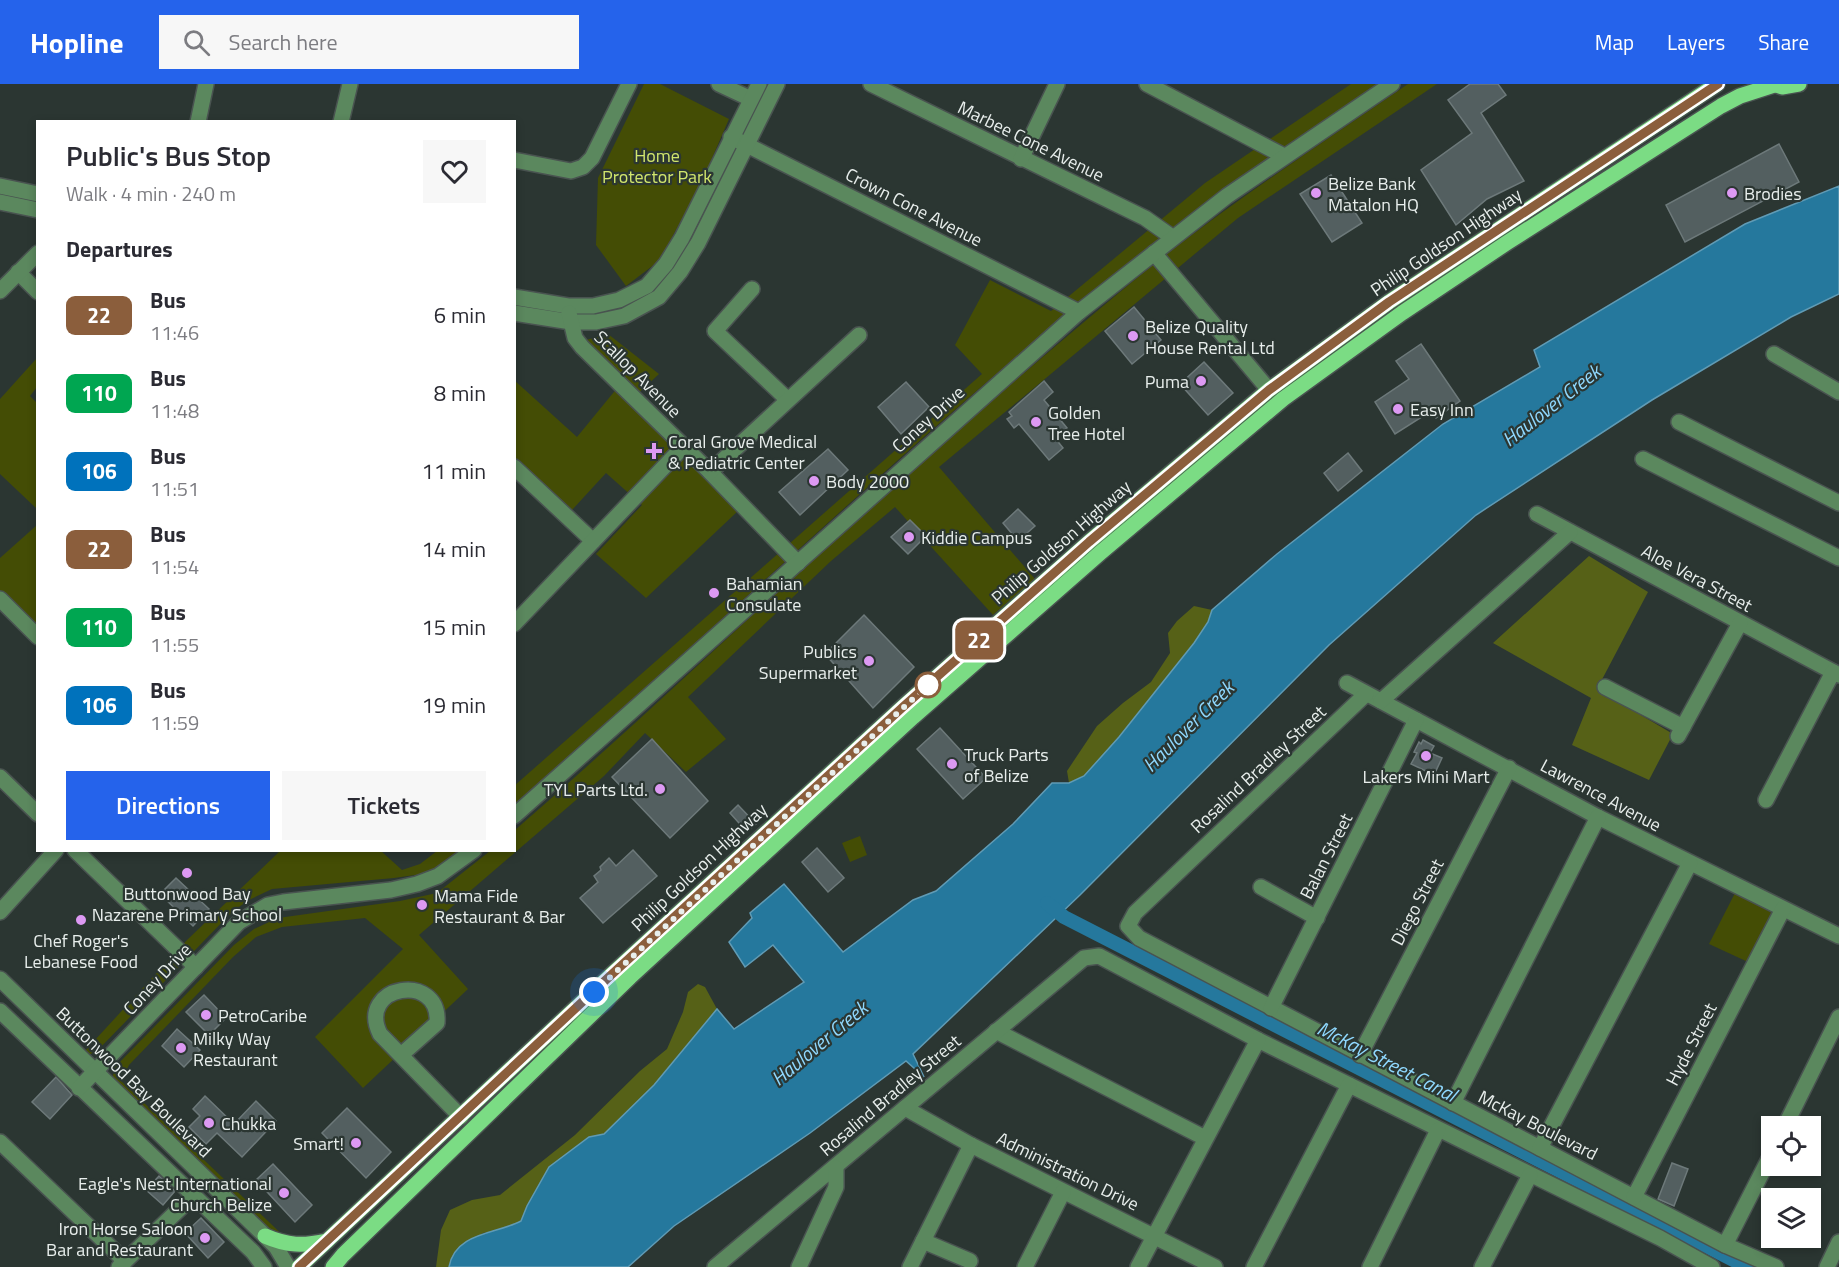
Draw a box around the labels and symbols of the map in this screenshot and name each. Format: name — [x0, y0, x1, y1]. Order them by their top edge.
street label: Marbee Cone Avenue — [953, 94, 1109, 188]
park label: Home Protector Park — [602, 142, 712, 190]
street label: Crown Cone Avenue — [841, 161, 987, 253]
place label: Belize Bank Matalon HQ — [1328, 170, 1419, 218]
place label: Brodies — [1744, 180, 1802, 207]
street label: Philip Goldson Highway — [1365, 181, 1527, 303]
marker: Belize Bank Matalon HQ — [1309, 186, 1323, 200]
marker: Brodies — [1725, 186, 1739, 200]
place label: Belize Quality House Rental Ltd — [1145, 313, 1275, 361]
street label: Scallop Avenue — [588, 324, 688, 424]
marker: Belize Quality House Rental Ltd — [1126, 329, 1140, 343]
water label: Haulover Creek — [1495, 355, 1609, 454]
place label: Puma — [1145, 368, 1189, 395]
marker: Puma — [1194, 374, 1208, 388]
street label: Coney Drive — [886, 379, 970, 459]
place label: Easy Inn — [1410, 396, 1474, 423]
place label: Golden Tree Hotel — [1048, 399, 1125, 447]
marker: Easy Inn — [1391, 402, 1405, 416]
marker: Golden Tree Hotel — [1029, 415, 1043, 429]
place label: Coral Grove Medical & Pediatric Center — [668, 428, 817, 476]
marker: Coral Grove Medical & Pediatric Center — [645, 442, 663, 460]
place label: Body 2000 — [826, 468, 909, 495]
street label: Philip Goldson Highway — [985, 473, 1137, 611]
marker: Body 2000 — [807, 474, 821, 488]
place label: Kiddie Campus — [921, 524, 1033, 551]
marker: Kiddie Campus — [902, 530, 916, 544]
street label: Aloe Vera Street — [1637, 537, 1758, 619]
place label: Bahamian Consulate — [726, 570, 802, 618]
marker: Bahamian Consulate — [707, 586, 721, 600]
line badge: 22 — [952, 620, 1006, 660]
place label: Publics Supermarket — [759, 638, 858, 686]
marker: Publics Supermarket — [862, 654, 876, 668]
unlabelled marker — [915, 672, 941, 698]
water label: Haulover Creek — [1135, 672, 1242, 779]
street label: Rosalind Bradley Street — [1184, 698, 1332, 839]
place label: Truck Parts of Belize — [964, 741, 1049, 789]
marker: Lakers Mini Mart — [1419, 749, 1433, 763]
street label: Lawrence Avenue — [1536, 752, 1666, 838]
marker: Truck Parts of Belize — [945, 757, 959, 771]
place label: Lakers Mini Mart — [1363, 763, 1490, 790]
place label: TYL Parts Ltd. — [544, 776, 648, 803]
marker: TYL Parts Ltd. — [653, 782, 667, 796]
street label: Philip Goldson Highway — [625, 796, 773, 937]
street label: Balan Street — [1293, 808, 1360, 904]
street label: Diego Street — [1384, 853, 1451, 950]
marker: Buttonwood Bay Nazarene Primary School — [180, 866, 194, 880]
place label: Buttonwood Bay Nazarene Primary School — [92, 880, 282, 928]
place label: Mama Fide Restaurant & Bar — [434, 882, 565, 930]
marker: Mama Fide Restaurant & Bar — [415, 898, 429, 912]
marker: Chef Roger's Lebanese Food — [74, 913, 88, 927]
place label: Chef Roger's Lebanese Food — [24, 927, 138, 975]
street label: Coney Drive — [117, 937, 197, 1021]
your location — [579, 977, 609, 1007]
water label: Haulover Creek — [764, 992, 876, 1093]
street label: Hyde Street — [1659, 997, 1724, 1090]
street label: Buttonwood Bay Boulevard — [50, 1000, 218, 1164]
place label: PetroCaribe — [218, 1002, 307, 1029]
marker: PetroCaribe — [199, 1008, 213, 1022]
water label: McKay Street Canal — [1312, 1012, 1465, 1111]
place label: Milky Way Restaurant — [193, 1025, 278, 1073]
street label: Rosalind Bradley Street — [813, 1027, 967, 1162]
marker: Milky Way Restaurant — [174, 1041, 188, 1055]
street label: McKay Boulevard — [1474, 1083, 1602, 1167]
place label: Chukka — [221, 1110, 276, 1137]
marker: Chukka — [202, 1116, 216, 1130]
street label: Administration Drive — [992, 1125, 1144, 1217]
place label: Smart! — [293, 1130, 344, 1157]
marker: Smart! — [349, 1136, 363, 1150]
place label: Eagle's Nest International Church Belize — [78, 1170, 272, 1218]
marker: Eagle's Nest International Church Belize — [277, 1186, 291, 1200]
place label: Iron Horse Saloon Bar and Restaurant — [46, 1215, 194, 1263]
marker: Iron Horse Saloon Bar and Restaurant — [198, 1231, 212, 1245]

